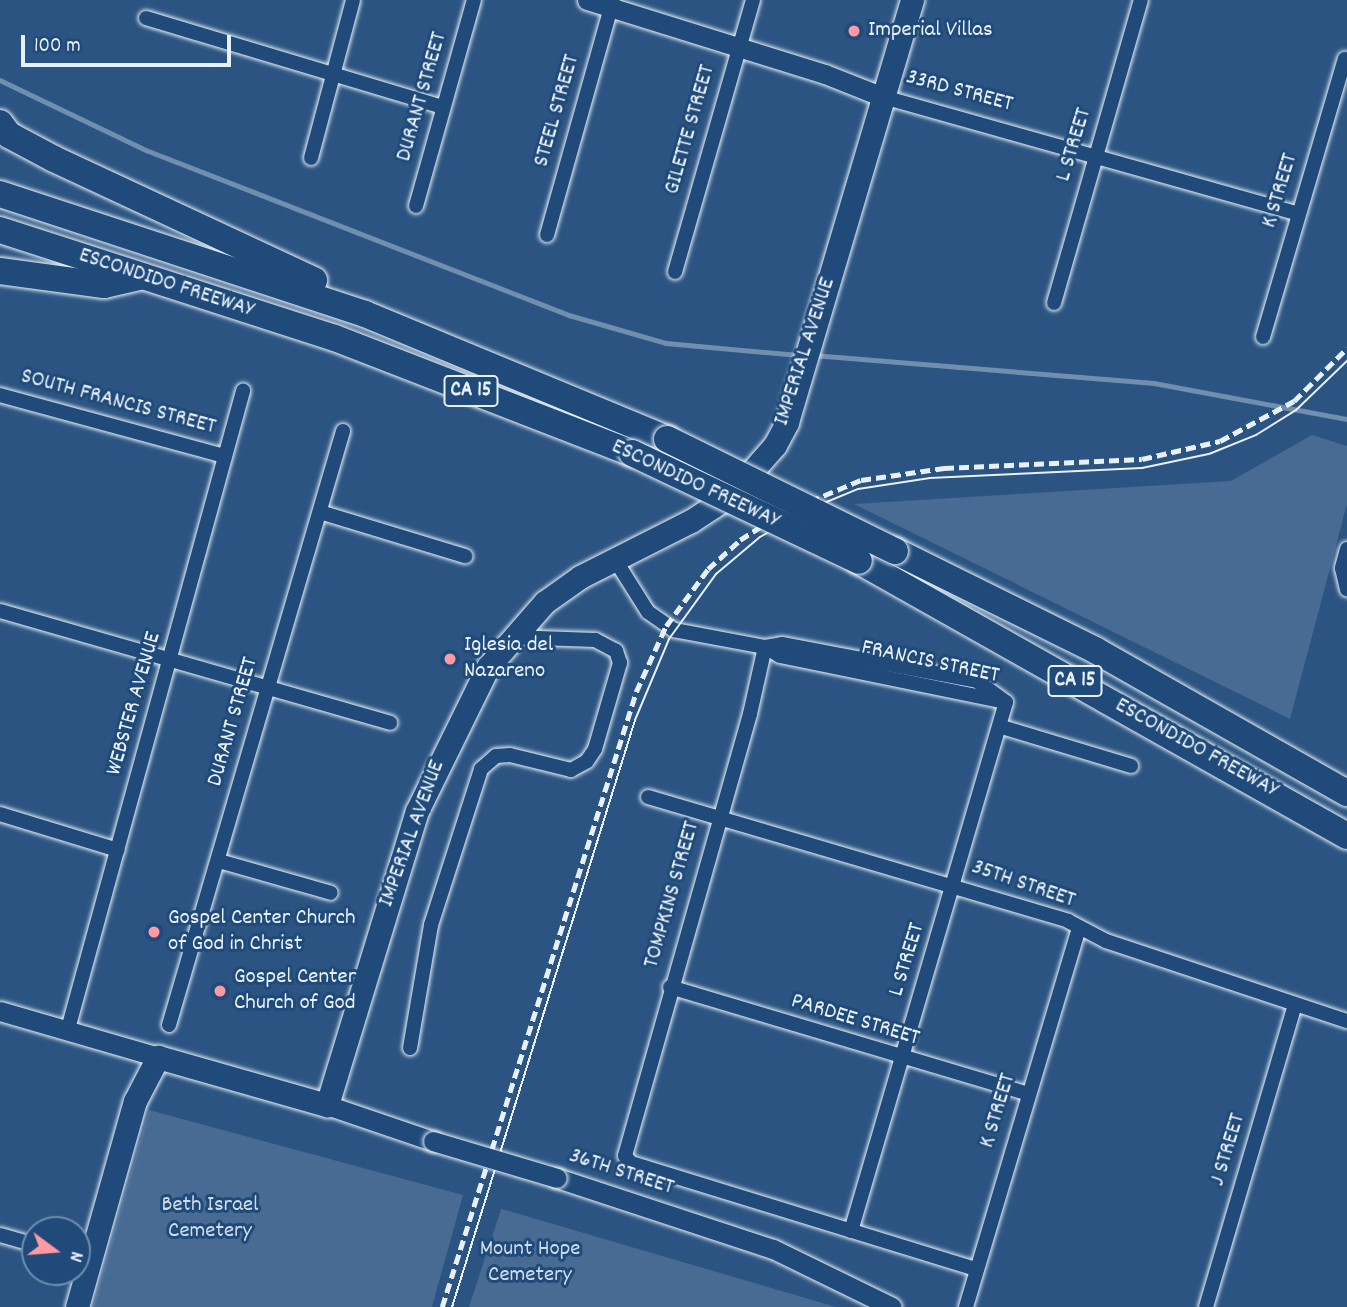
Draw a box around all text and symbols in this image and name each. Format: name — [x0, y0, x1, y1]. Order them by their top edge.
place label: Imperial Villas — [868, 17, 993, 45]
scale bar — [24, 21, 234, 65]
marker: Imperial Villas — [846, 23, 862, 39]
street label: DURANT STREET — [391, 29, 455, 165]
text: 100 m — [34, 32, 81, 62]
street label: STEEL STREET — [529, 52, 587, 170]
street label: GILETTE STREET — [659, 62, 723, 198]
street label: 33RD STREET — [903, 65, 1015, 119]
street label: L STREET — [1051, 105, 1099, 185]
street label: K STREET — [1257, 150, 1305, 232]
street label: ESCONDIDO FREEWAY — [75, 243, 257, 325]
street label: IMPERIAL AVENUE — [769, 275, 843, 429]
street label: SOUTH FRANCIS STREET — [18, 364, 218, 442]
road number: CA 15 — [443, 374, 499, 408]
street label: ESCONDIDO FREEWAY — [607, 434, 783, 536]
street label: WEBSTER AVENUE — [101, 629, 169, 779]
place label: Iglesia del Nazareno — [464, 632, 553, 686]
street label: FRANCIS STREET — [859, 635, 1001, 691]
marker: Iglesia del Nazareno — [442, 651, 458, 667]
street label: DURANT STREET — [202, 654, 266, 790]
road number: CA 15 — [1047, 664, 1103, 698]
street label: ESCONDIDO FREEWAY — [1110, 693, 1282, 805]
street label: IMPERIAL AVENUE — [374, 757, 452, 911]
street label: TOMPKINS STREET — [639, 818, 707, 972]
street label: 35TH STREET — [968, 854, 1078, 916]
place label: Gospel Center Church of God in Christ — [168, 905, 356, 959]
street label: L STREET — [884, 920, 932, 1000]
marker: Gospel Center Church of God in Christ — [146, 924, 162, 940]
place label: Gospel Center Church of God — [234, 964, 356, 1018]
marker: Gospel Center Church of God — [212, 983, 228, 999]
street label: PARDEE STREET — [787, 988, 923, 1054]
street label: K STREET — [975, 1070, 1023, 1152]
street label: J STREET — [1205, 1110, 1253, 1190]
street label: 36TH STREET — [565, 1143, 677, 1203]
park label: Beth Israel Cemetery — [161, 1192, 259, 1246]
north arrow — [21, 1216, 91, 1286]
park label: Mount Hope Cemetery — [480, 1236, 580, 1290]
text: N — [60, 1248, 89, 1265]

